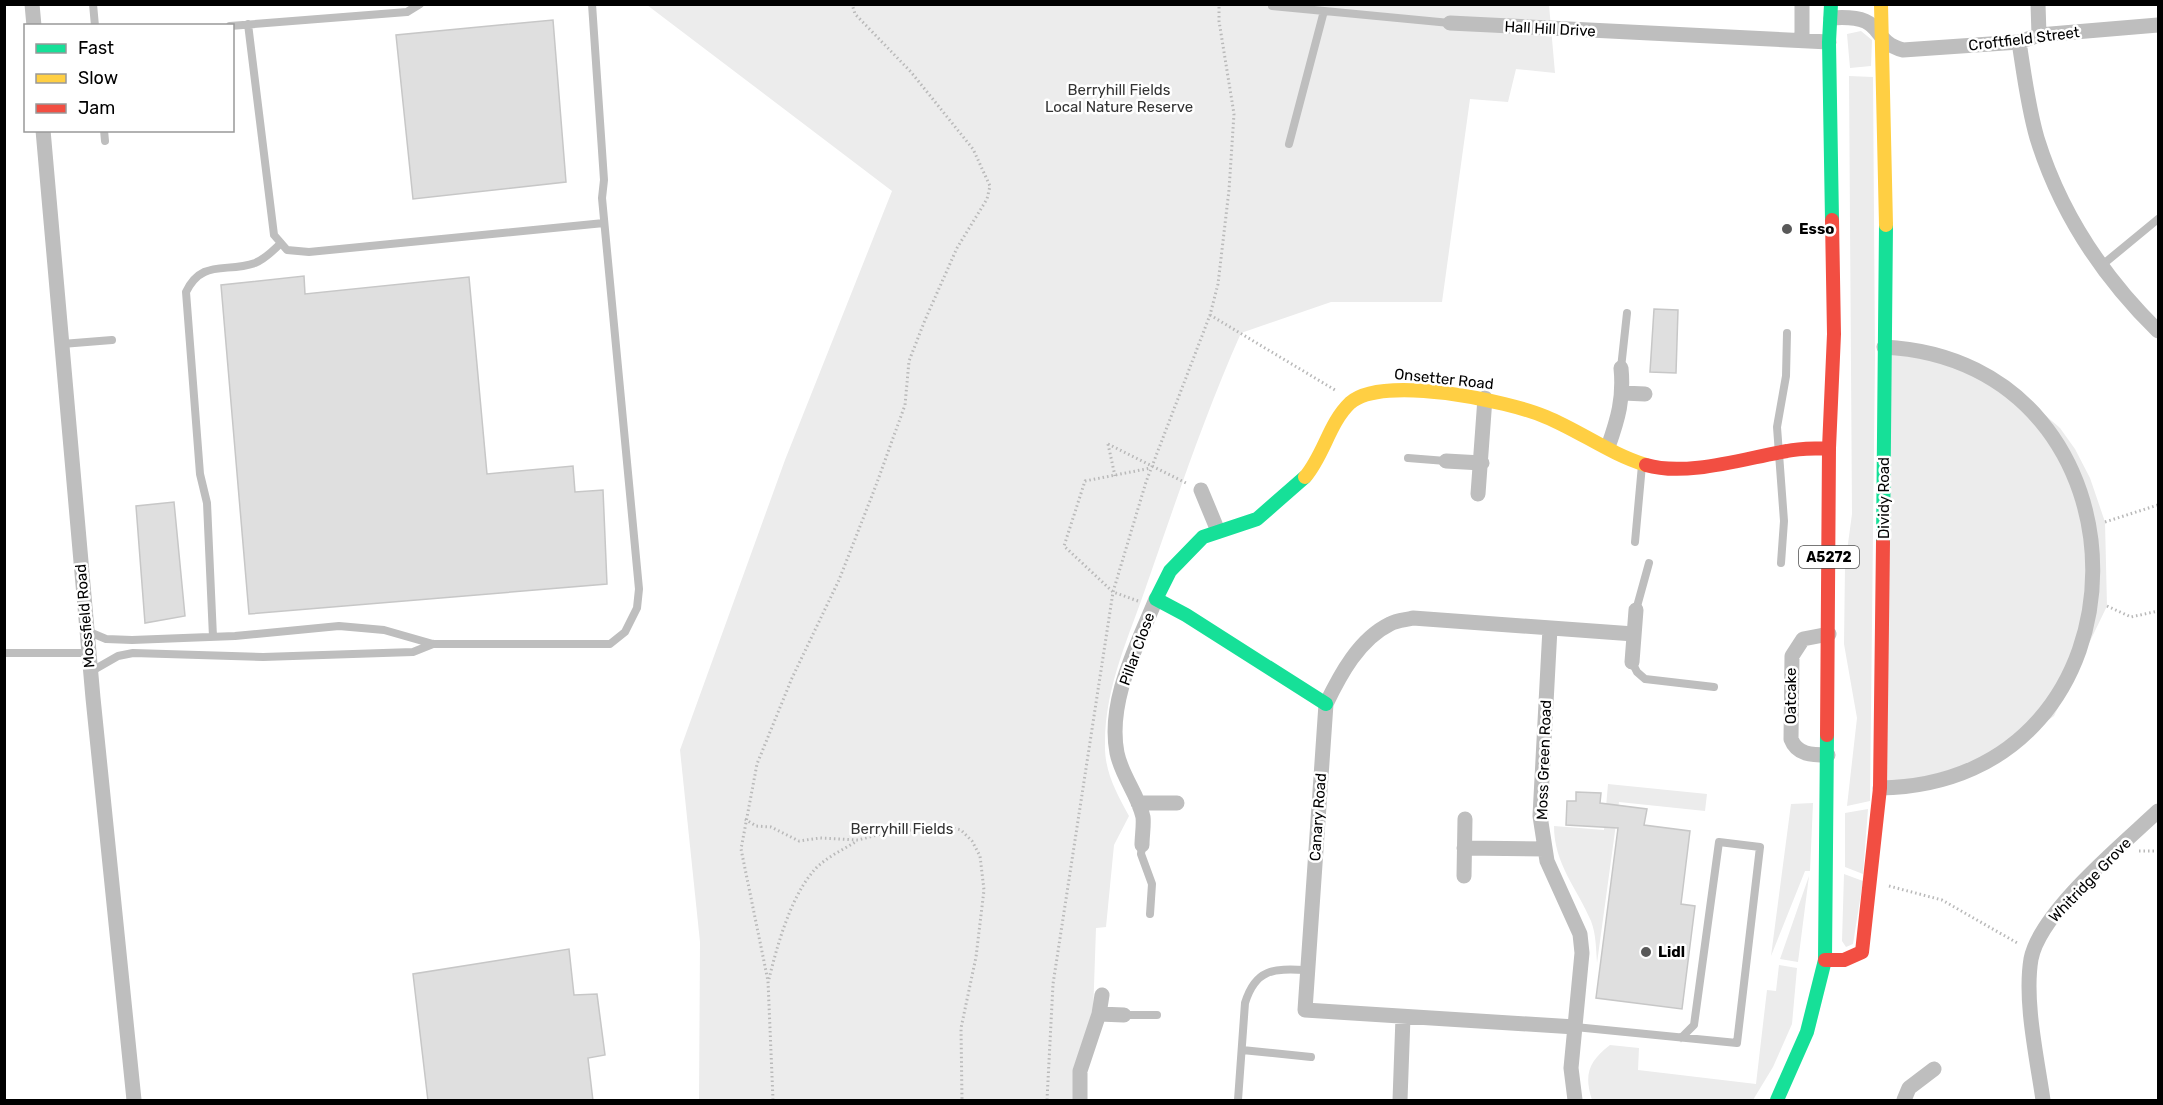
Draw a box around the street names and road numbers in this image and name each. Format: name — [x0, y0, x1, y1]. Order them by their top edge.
street label: Hall Hill Drive — [1504, 18, 1596, 40]
street label: Croftfield Street — [1967, 23, 2081, 55]
street label: Onsetter Road — [1393, 365, 1495, 393]
street label: Dividy Road — [1875, 457, 1893, 539]
road number: A5272 — [1799, 546, 1859, 568]
street label: Mossfield Road — [71, 563, 99, 669]
street label: Pillar Close — [1116, 610, 1158, 688]
street label: Oatcake — [1782, 668, 1800, 724]
street label: Moss Green Road — [1533, 700, 1555, 820]
street label: Canary Road — [1306, 772, 1330, 862]
street label: Whitridge Grove — [2045, 834, 2135, 926]

